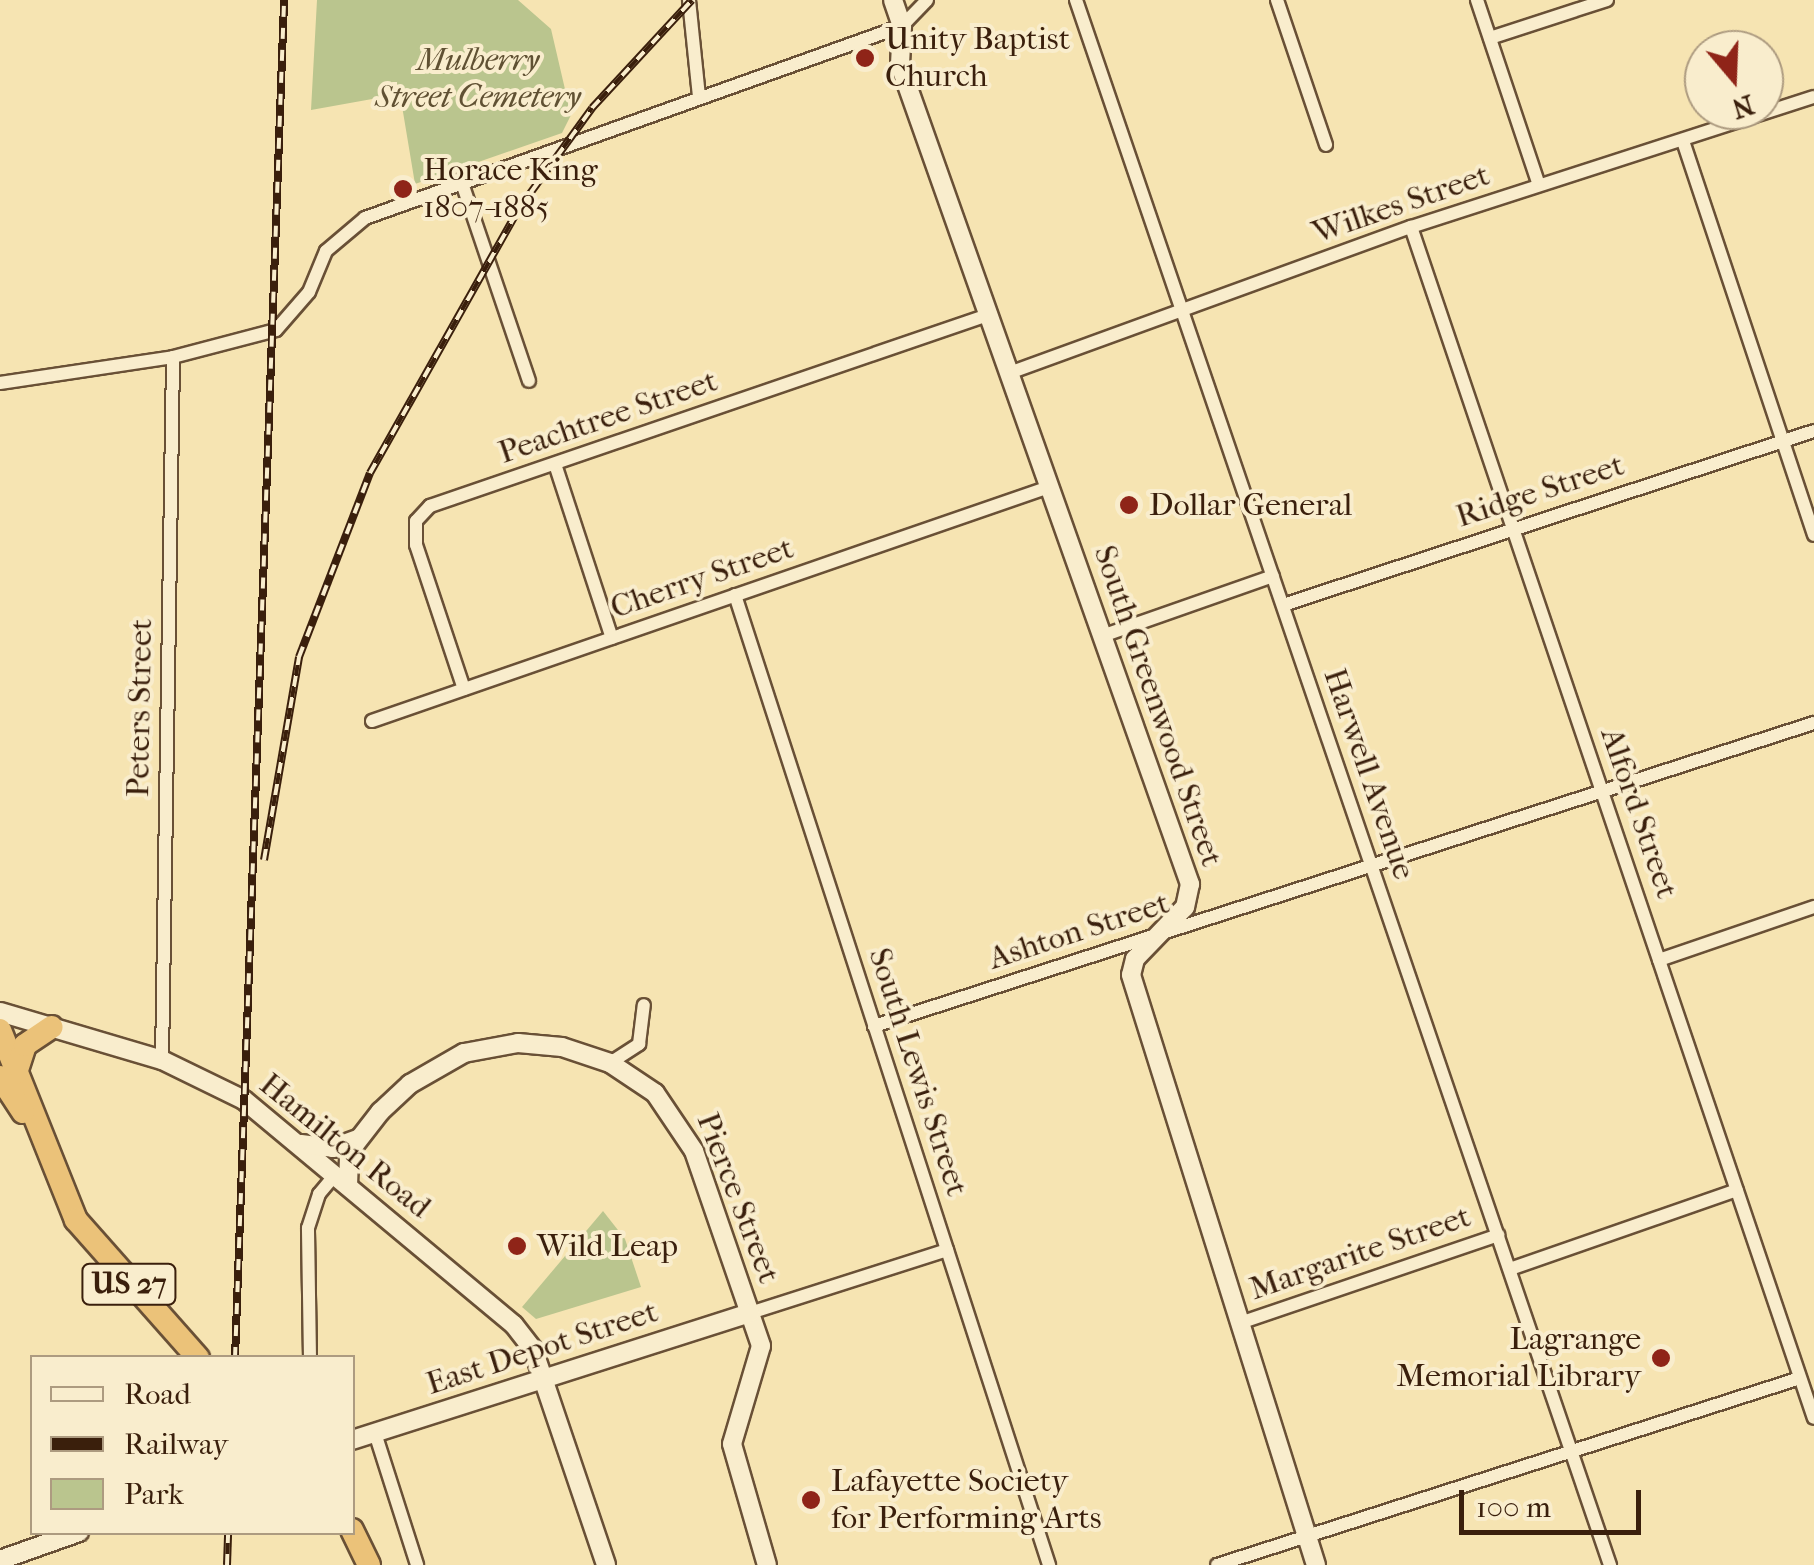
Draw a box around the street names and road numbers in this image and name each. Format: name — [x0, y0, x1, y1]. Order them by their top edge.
street label: Wilkes Street — [1308, 156, 1494, 252]
street label: Peachtree Street — [494, 362, 722, 472]
street label: Ridge Street — [1451, 446, 1629, 536]
street label: Cherry Street — [606, 529, 798, 627]
street label: South Greenwood Street — [1085, 541, 1231, 871]
street label: Peters Street — [119, 618, 161, 798]
street label: Harwell Avenue — [1315, 663, 1423, 885]
street label: Alford Street — [1592, 723, 1686, 903]
street label: Ashton Street — [984, 884, 1174, 978]
street label: South Lewis Street — [860, 943, 976, 1201]
street label: Hamilton Road — [252, 1065, 438, 1227]
street label: Pierce Street — [688, 1108, 788, 1288]
street label: Margarite Street — [1245, 1197, 1475, 1309]
road number: US 27 — [79, 1259, 179, 1309]
street label: East Depot Street — [422, 1293, 662, 1403]

